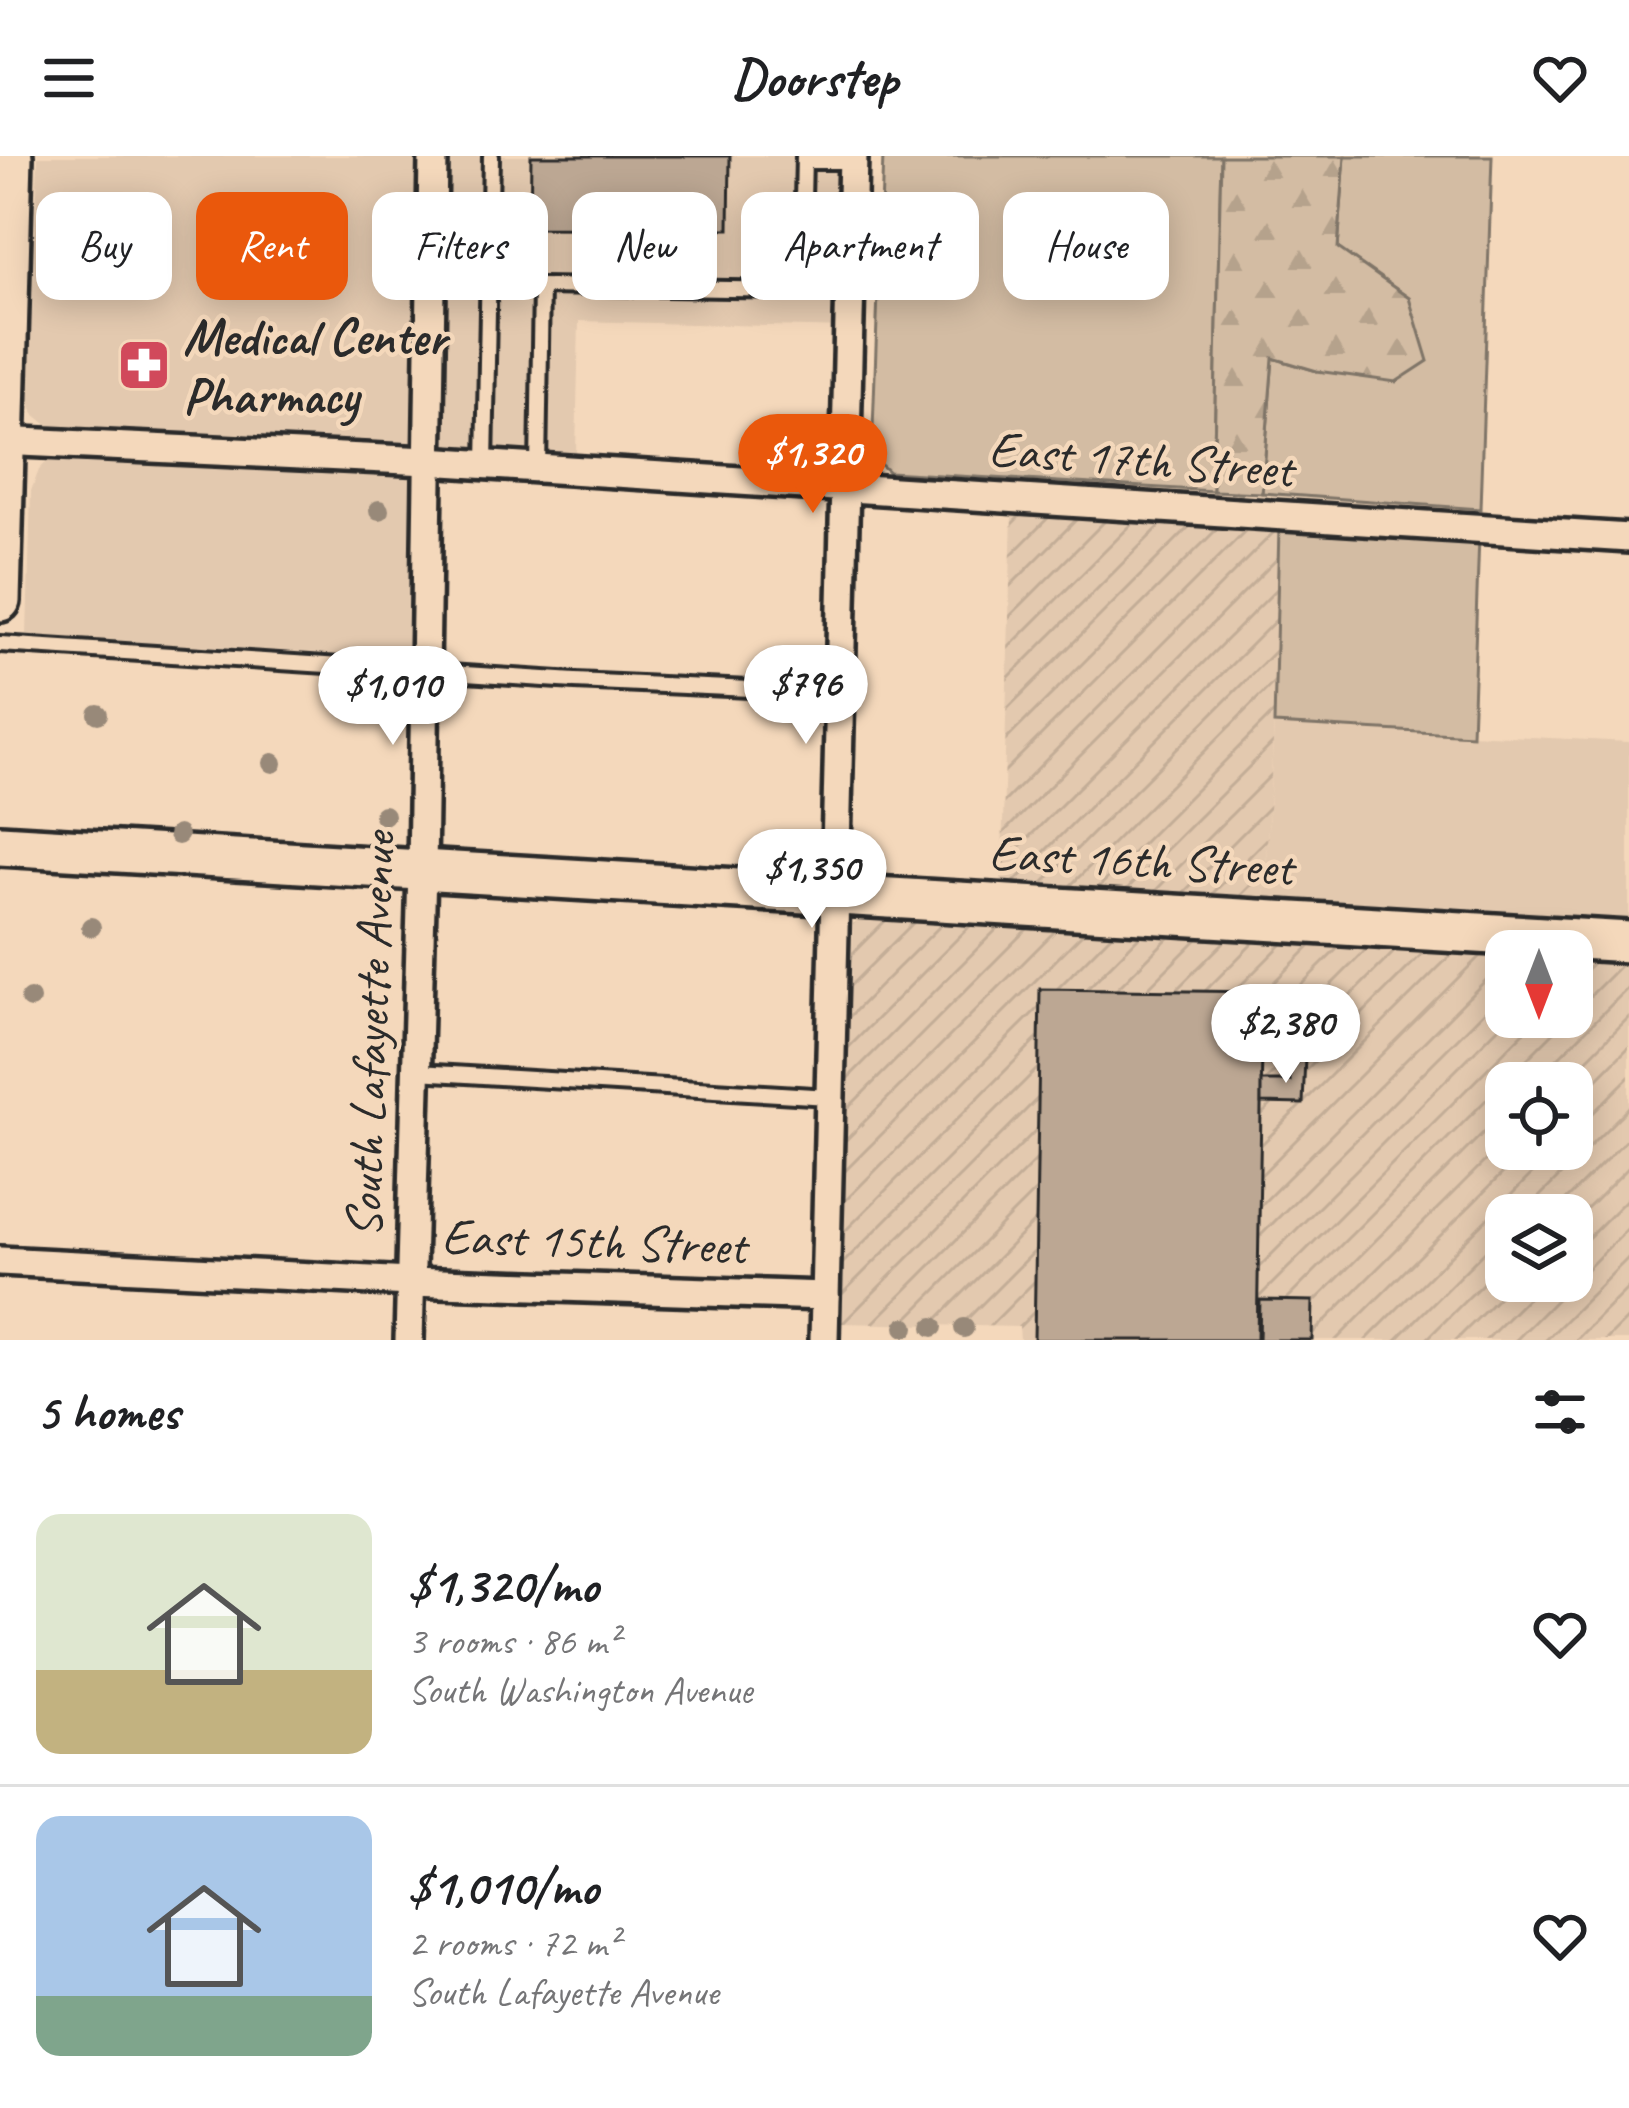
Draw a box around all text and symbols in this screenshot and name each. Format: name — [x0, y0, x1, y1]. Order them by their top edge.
text: Doorstep — [732, 44, 898, 112]
icon: menu — [36, 45, 102, 111]
icon: heart — [1527, 45, 1593, 111]
chip: Buy — [36, 192, 172, 300]
chip: Rent — [196, 192, 348, 300]
chip: Filters — [372, 192, 548, 300]
chip: New — [572, 192, 717, 300]
chip: Apartment — [741, 192, 979, 300]
chip: House — [1003, 192, 1169, 300]
place label: Medical Center Pharmacy — [183, 305, 452, 428]
pharmacy icon: Medical Center Pharmacy — [116, 337, 172, 393]
pin: $1,320 — [715, 414, 911, 516]
street label: East 17th Street — [987, 416, 1300, 502]
text: $1,320 — [765, 428, 861, 477]
pin: $796 — [735, 645, 877, 747]
pin: $1,010 — [295, 646, 491, 748]
text: $796 — [771, 659, 841, 708]
text: $1,010 — [345, 660, 441, 709]
street label: East 16th Street — [987, 820, 1300, 900]
street label: South Lafayette Avenue — [331, 828, 409, 1239]
pin: $1,350 — [714, 829, 910, 931]
text: $1,350 — [765, 843, 859, 892]
north arrow — [1485, 930, 1593, 1038]
map controls — [1485, 930, 1593, 1302]
pin: $2,380 — [1188, 984, 1384, 1086]
text: $2,380 — [1238, 998, 1334, 1047]
button: locate — [1485, 1062, 1593, 1170]
button: layers — [1485, 1194, 1593, 1302]
street label: East 15th Street — [441, 1204, 752, 1278]
icon: filters — [1527, 1379, 1593, 1445]
text: 5 homes — [36, 1380, 179, 1444]
text: $1,320/mo — [408, 1553, 598, 1617]
icon: home — [132, 1562, 276, 1706]
icon: heart — [1527, 1601, 1593, 1667]
text: 3 rooms · 86 m² — [408, 1617, 619, 1666]
text: South Washington Avenue — [408, 1666, 752, 1715]
text: $1,010/mo — [408, 1855, 598, 1919]
icon: home — [132, 1864, 276, 2008]
icon: heart — [1527, 1903, 1593, 1969]
text: 2 rooms · 72 m² — [408, 1919, 619, 1968]
text: South Lafayette Avenue — [408, 1968, 719, 2017]

